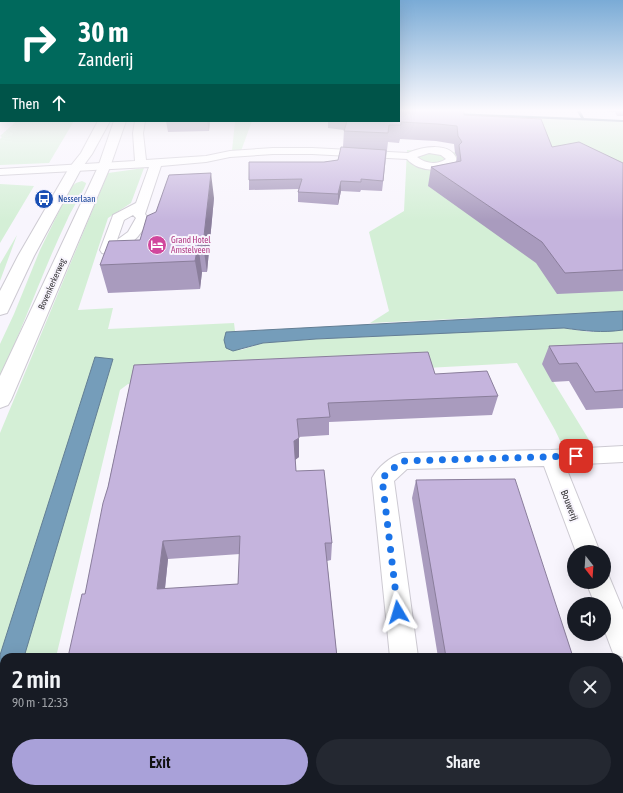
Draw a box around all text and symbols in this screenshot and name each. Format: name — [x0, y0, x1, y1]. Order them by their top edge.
icon: right — [12, 16, 64, 68]
text: 30 m — [78, 16, 128, 48]
text: Zanderij — [78, 49, 134, 70]
icon: ahead — [48, 92, 70, 114]
text: Then — [12, 95, 40, 112]
bus stop icon: Nesserlaan — [33, 188, 55, 210]
place label: Nesserlaan — [58, 194, 96, 204]
hotel icon: Grand Hotel Amstelveen — [146, 234, 168, 256]
place label: Grand Hotel Amstelveen — [171, 235, 211, 255]
street label: Bovenkerkerweg — [36, 257, 68, 311]
pin — [559, 439, 593, 473]
icon: arrive — [565, 445, 587, 467]
street label: Bouwerij — [559, 488, 580, 522]
north arrow — [567, 545, 611, 589]
map controls — [567, 545, 611, 641]
position arrow — [377, 591, 419, 633]
button: sound — [567, 597, 611, 641]
text: 2 min — [12, 666, 61, 693]
button: close — [569, 666, 611, 708]
text: 90 m · 12:33 — [12, 695, 68, 710]
button: Exit — [12, 739, 308, 785]
button: Share — [316, 739, 611, 785]

